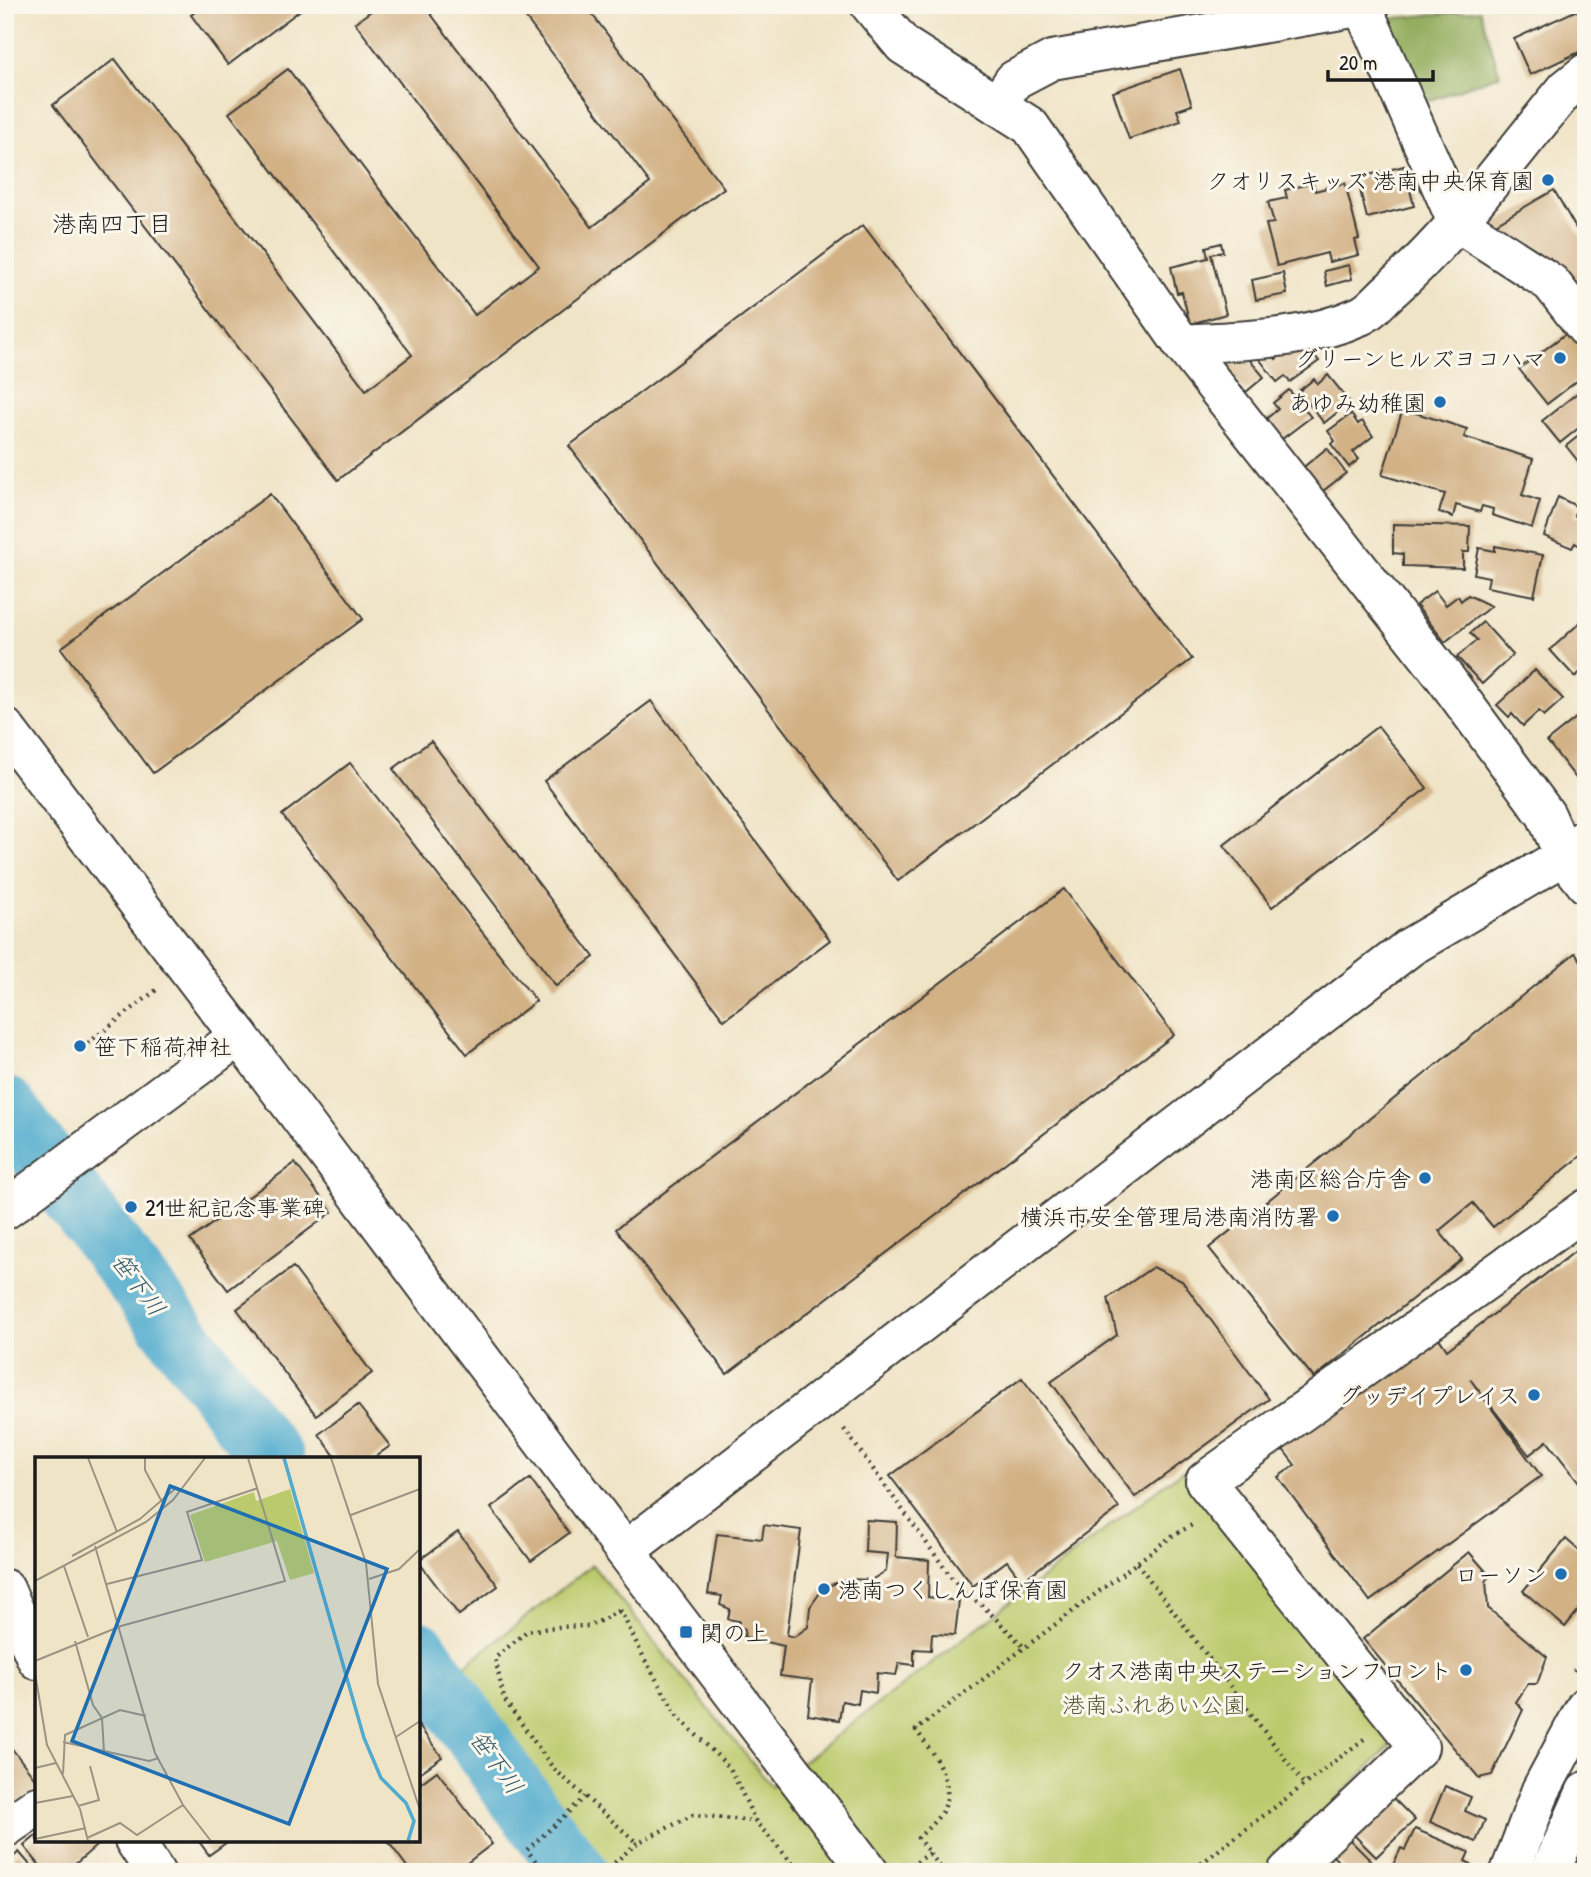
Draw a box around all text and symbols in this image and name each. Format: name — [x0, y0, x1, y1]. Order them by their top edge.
scale bar — [1328, 38, 1434, 82]
text: 20 m — [1339, 48, 1377, 77]
place label: クオリスキッズ 港南中央保育園 — [1206, 165, 1534, 196]
marker: クオリスキッズ 港南中央保育園 — [1540, 172, 1556, 188]
district label: 港南四丁目 — [52, 207, 172, 239]
place label: グリーンヒルズヨコハマ — [1295, 343, 1546, 374]
marker: グリーンヒルズヨコハマ — [1552, 350, 1568, 366]
place label: あゆみ幼稚園 — [1289, 387, 1426, 418]
marker: あゆみ幼稚園 — [1432, 394, 1448, 410]
place label: 笹下稲荷神社 — [94, 1031, 232, 1062]
marker: 笹下稲荷神社 — [72, 1038, 88, 1054]
place label: 港南区総合庁舎 — [1250, 1163, 1411, 1194]
marker: 港南区総合庁舎 — [1417, 1170, 1433, 1186]
place label: 21世紀記念事業碑 — [145, 1192, 325, 1223]
marker: 21世紀記念事業碑 — [123, 1199, 139, 1215]
place label: 横浜市安全管理局港南消防署 — [1020, 1201, 1319, 1232]
marker: 横浜市安全管理局港南消防署 — [1325, 1208, 1341, 1224]
water label: 笹下川 — [105, 1246, 173, 1322]
place label: グッデイプレイス — [1339, 1380, 1520, 1411]
marker: グッデイプレイス — [1526, 1387, 1542, 1403]
inset map — [35, 1457, 420, 1842]
place label: ローソン — [1455, 1559, 1547, 1590]
marker: ローソン — [1553, 1566, 1569, 1582]
place label: 港南つくしんぼ保育園 — [838, 1574, 1068, 1605]
marker: 港南つくしんぼ保育園 — [816, 1581, 832, 1597]
place label: 関の上 — [700, 1617, 769, 1648]
marker: 関の上 — [678, 1624, 694, 1640]
place label: クオス港南中央ステーションフロント — [1061, 1655, 1452, 1686]
marker: クオス港南中央ステーションフロント — [1458, 1662, 1474, 1678]
park label: 港南ふれあい公園 — [1062, 1689, 1246, 1720]
water label: 笹下川 — [463, 1723, 531, 1801]

